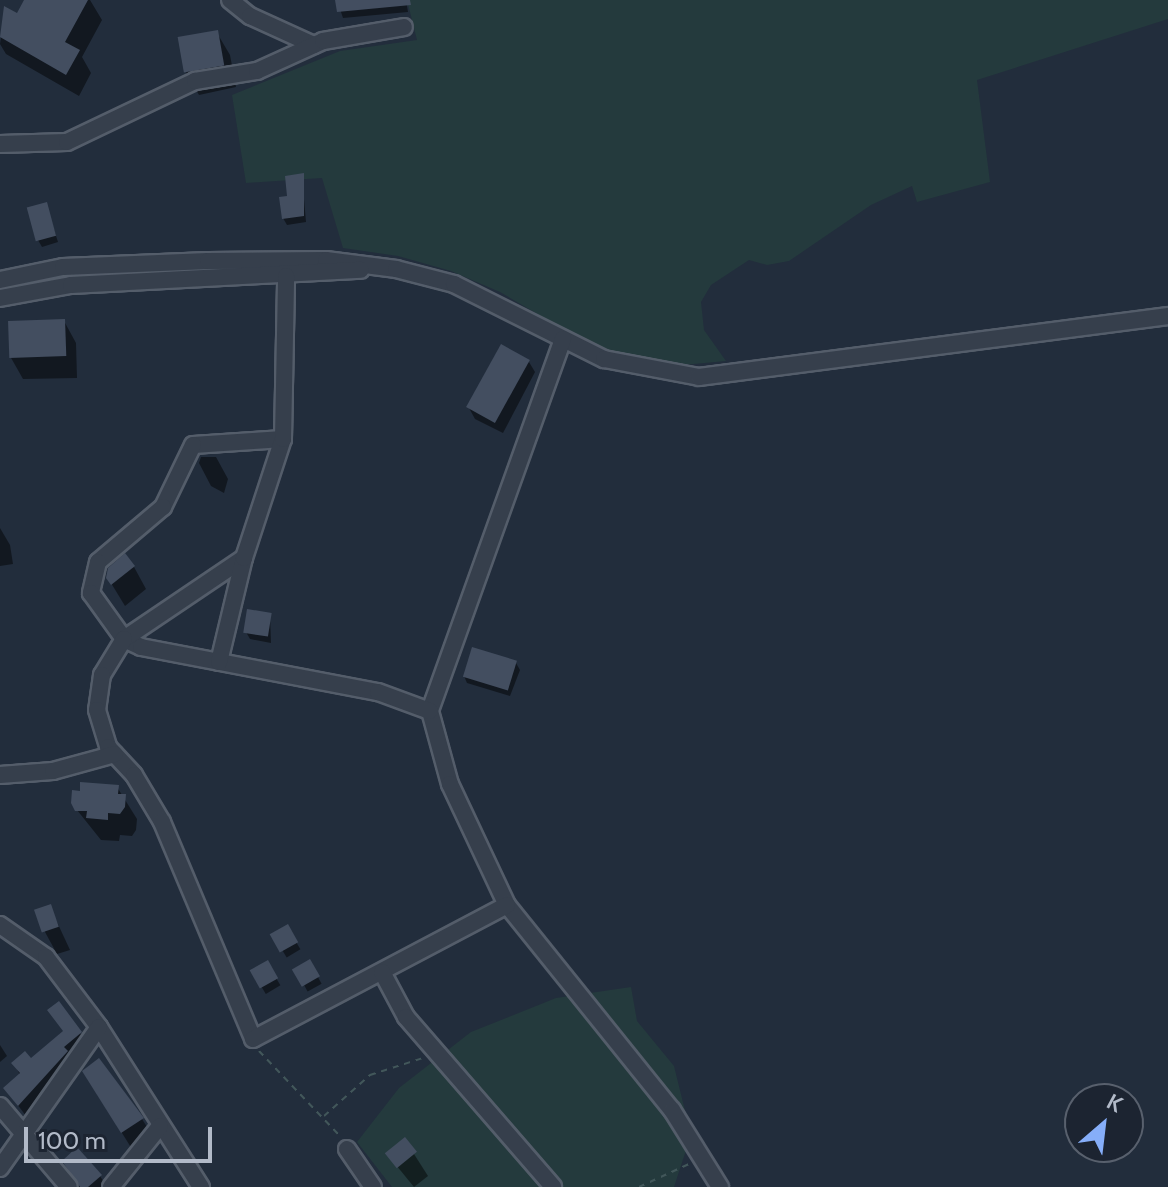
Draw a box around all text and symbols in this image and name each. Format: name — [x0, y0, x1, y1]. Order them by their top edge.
north arrow — [1064, 1083, 1144, 1163]
text: K — [1102, 1088, 1127, 1118]
scale bar — [28, 1111, 216, 1161]
text: 100 m — [38, 1126, 106, 1155]

